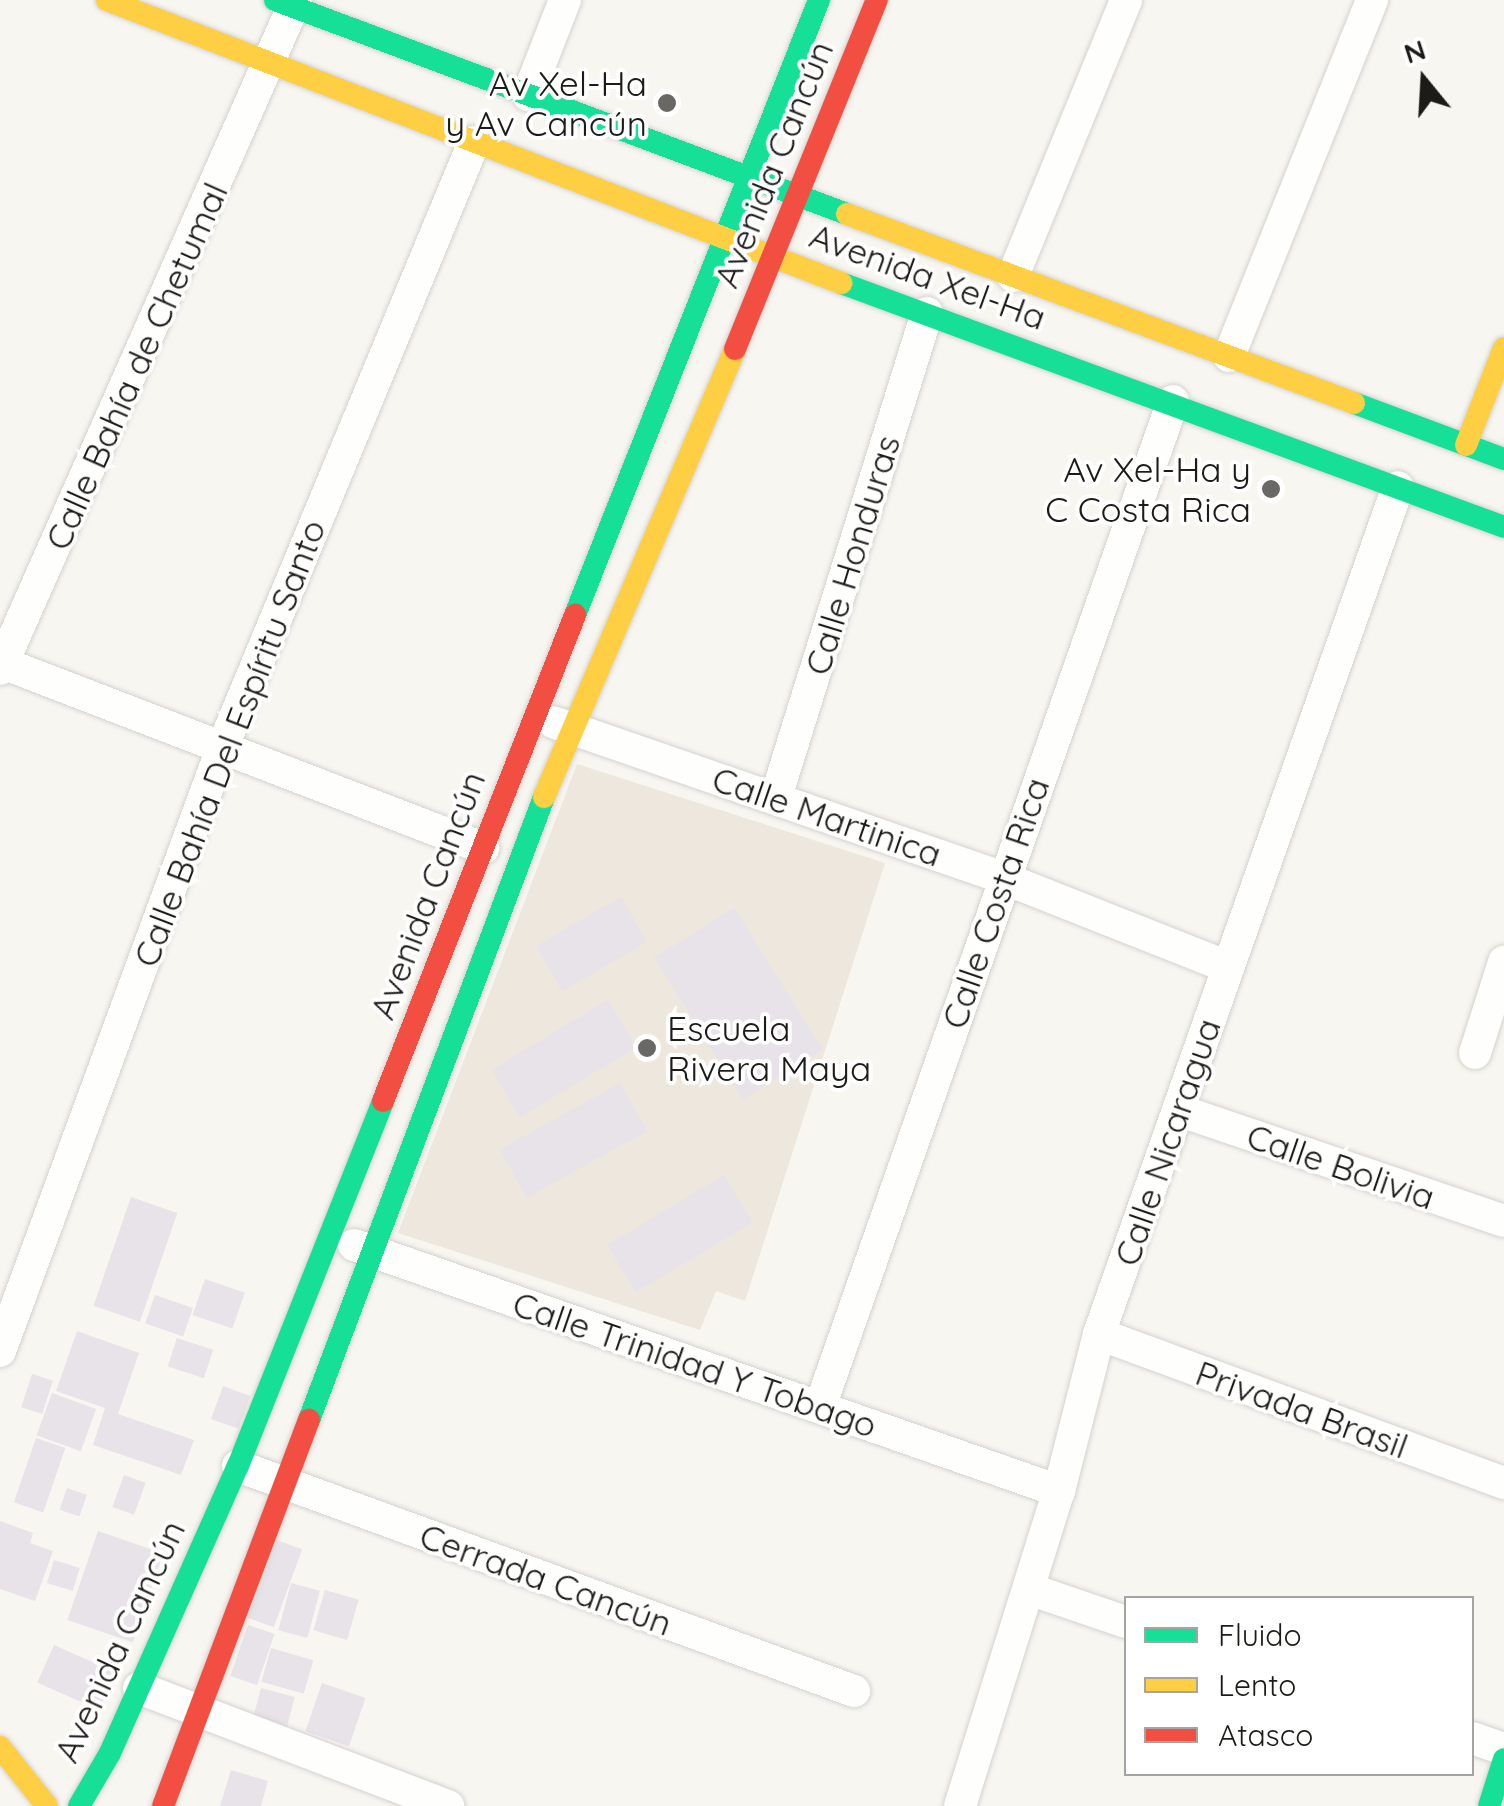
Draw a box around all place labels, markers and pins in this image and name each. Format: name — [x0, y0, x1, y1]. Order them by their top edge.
place label: Av Xel-Ha y Av Cancún — [445, 62, 647, 144]
marker: Av Xel-Ha y Av Cancún — [656, 92, 678, 114]
place label: Av Xel-Ha y C Costa Rica — [1045, 448, 1251, 530]
marker: Av Xel-Ha y C Costa Rica — [1260, 478, 1282, 500]
place label: Escuela Rivera Maya — [667, 1007, 871, 1089]
marker: Escuela Rivera Maya — [636, 1037, 658, 1059]

